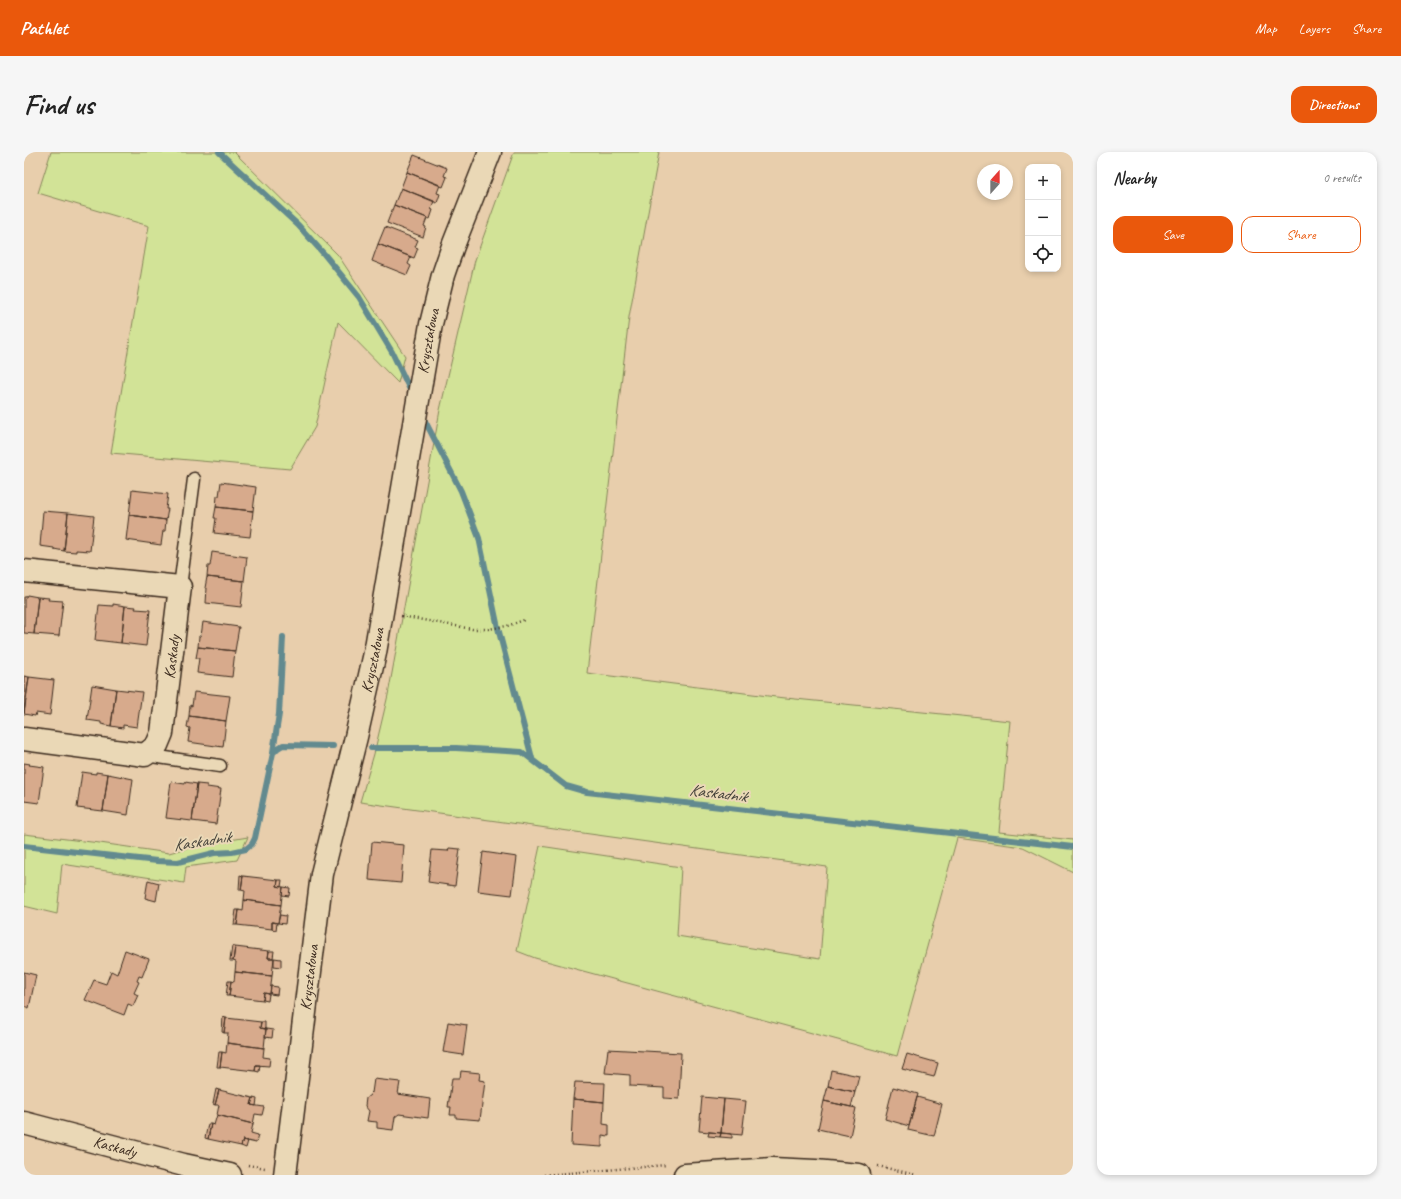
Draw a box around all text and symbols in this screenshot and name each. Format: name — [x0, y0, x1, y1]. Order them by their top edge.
text: Pathlet — [20, 16, 68, 40]
text: Map — [1255, 20, 1277, 37]
text: Layers — [1299, 20, 1330, 37]
text: Share — [1352, 20, 1381, 37]
button: Directions — [1291, 86, 1377, 123]
text: Find us — [24, 87, 94, 122]
north arrow — [977, 164, 1013, 200]
map controls — [1025, 164, 1061, 272]
button: + — [1025, 164, 1061, 200]
text: Nearby — [1113, 168, 1156, 189]
text: 0 results — [1323, 170, 1361, 186]
button: − — [1025, 200, 1061, 236]
button: Save — [1113, 216, 1233, 253]
button: Share — [1241, 216, 1361, 253]
button: locate — [1025, 236, 1061, 272]
street label: Kryształowa — [413, 305, 445, 375]
street label: Kryształowa — [356, 625, 389, 695]
street label: Kaskady — [159, 633, 185, 680]
water label: Kaskadnik — [688, 779, 751, 807]
water label: Kaskadnik — [172, 826, 235, 856]
street label: Kryształowa — [295, 942, 323, 1011]
street label: Kaskady — [91, 1132, 140, 1162]

